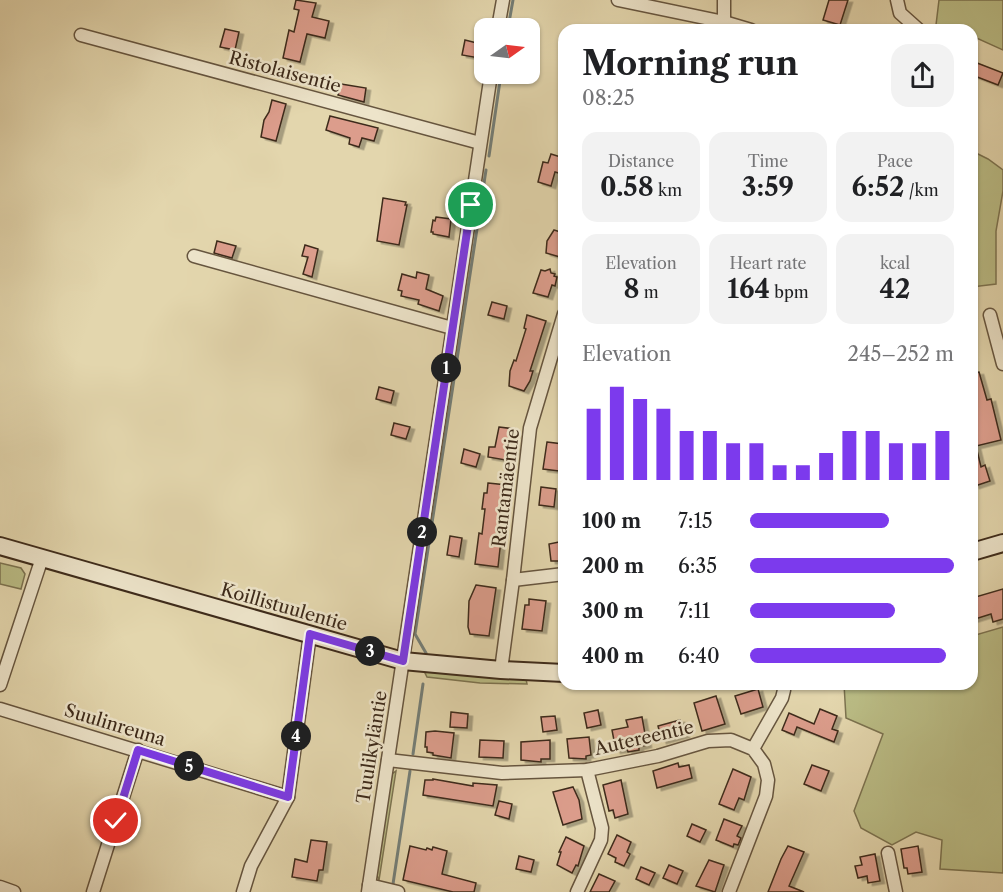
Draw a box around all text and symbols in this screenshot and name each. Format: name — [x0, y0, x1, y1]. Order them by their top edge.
north arrow — [474, 18, 540, 84]
map controls — [474, 18, 540, 84]
text: Morning run — [582, 43, 798, 84]
button: share — [891, 44, 954, 107]
street label: Ristolaisentie — [227, 46, 343, 98]
text: 08:25 — [582, 86, 635, 110]
text: Distance — [608, 151, 674, 171]
text: Time — [748, 151, 788, 171]
text: Pace — [877, 151, 913, 171]
text: 0.58 — [600, 171, 654, 203]
text: 3:59 — [742, 171, 794, 203]
text: 6:52 — [851, 171, 904, 203]
pin — [445, 179, 496, 230]
text: km — [654, 180, 682, 200]
text: /km — [904, 180, 939, 200]
icon: arrive — [454, 188, 487, 221]
text: Elevation — [605, 253, 677, 273]
text: Heart rate — [729, 253, 807, 273]
text: kcal — [880, 253, 910, 273]
text: 8 — [623, 273, 639, 305]
text: 164 — [727, 273, 770, 305]
text: 42 — [880, 273, 910, 305]
text: m — [639, 282, 659, 302]
text: bpm — [770, 282, 809, 302]
text: Elevation — [582, 342, 671, 366]
text: 245–252 m — [847, 342, 954, 366]
pin: 1 — [431, 353, 461, 383]
text: 1 — [442, 358, 450, 378]
street label: Rantamäentie — [488, 427, 524, 549]
text: 100 m — [582, 509, 641, 533]
text: 7:15 — [678, 509, 713, 533]
pin: 2 — [407, 517, 437, 547]
text: 2 — [417, 522, 427, 542]
text: 200 m — [582, 554, 644, 578]
text: 6:35 — [678, 554, 717, 578]
street label: Koillistuulentie — [218, 578, 350, 636]
text: 300 m — [582, 599, 644, 623]
text: 7:11 — [678, 599, 710, 623]
pin: 3 — [355, 636, 385, 666]
text: 3 — [365, 641, 375, 661]
text: 400 m — [582, 644, 644, 668]
text: 6:40 — [678, 644, 720, 668]
street label: Tuulikyläntie — [352, 689, 392, 805]
street label: Suulinreuna — [62, 699, 169, 751]
street label: Autereentie — [591, 716, 696, 760]
pin: 4 — [281, 721, 311, 751]
text: 4 — [291, 726, 301, 746]
pin: 5 — [174, 751, 204, 781]
text: 5 — [185, 756, 193, 776]
pin — [90, 795, 141, 846]
icon: check — [99, 804, 132, 837]

